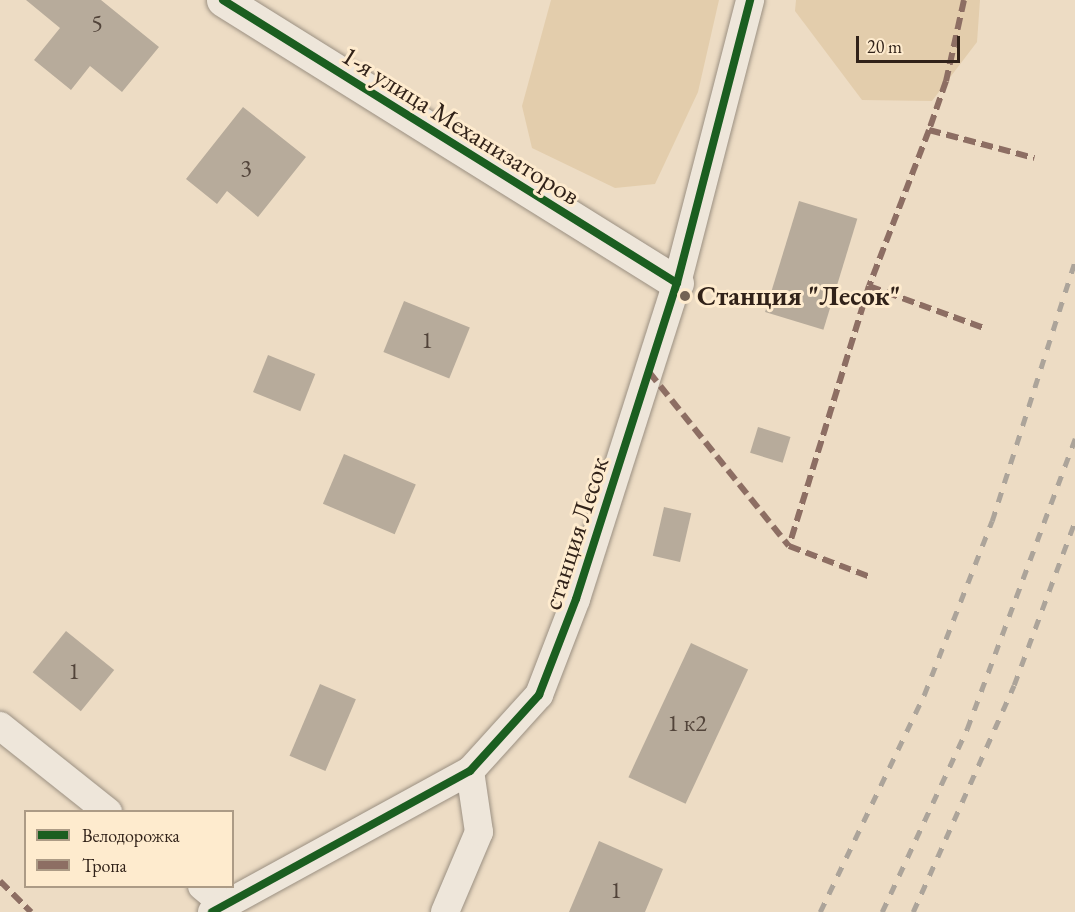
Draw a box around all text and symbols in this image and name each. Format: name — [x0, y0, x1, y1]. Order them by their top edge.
house number: 5 — [91, 9, 103, 37]
scale bar — [859, 24, 962, 62]
text: 20 m — [867, 35, 902, 58]
street label: 1-я улица Механизаторов — [336, 38, 586, 212]
house number: 3 — [240, 154, 252, 182]
place label: Станция "Лесок" — [697, 280, 900, 312]
marker: Станция "Лесок" — [678, 289, 692, 303]
house number: 1 — [421, 326, 433, 354]
street label: станция Лесок — [535, 453, 615, 613]
house number: 1 — [68, 657, 80, 685]
house number: 1 к2 — [667, 709, 707, 737]
legend — [24, 810, 234, 888]
text: Велодорожка — [82, 824, 180, 847]
text: Тропа — [82, 854, 127, 877]
house number: 1 — [610, 876, 622, 904]

